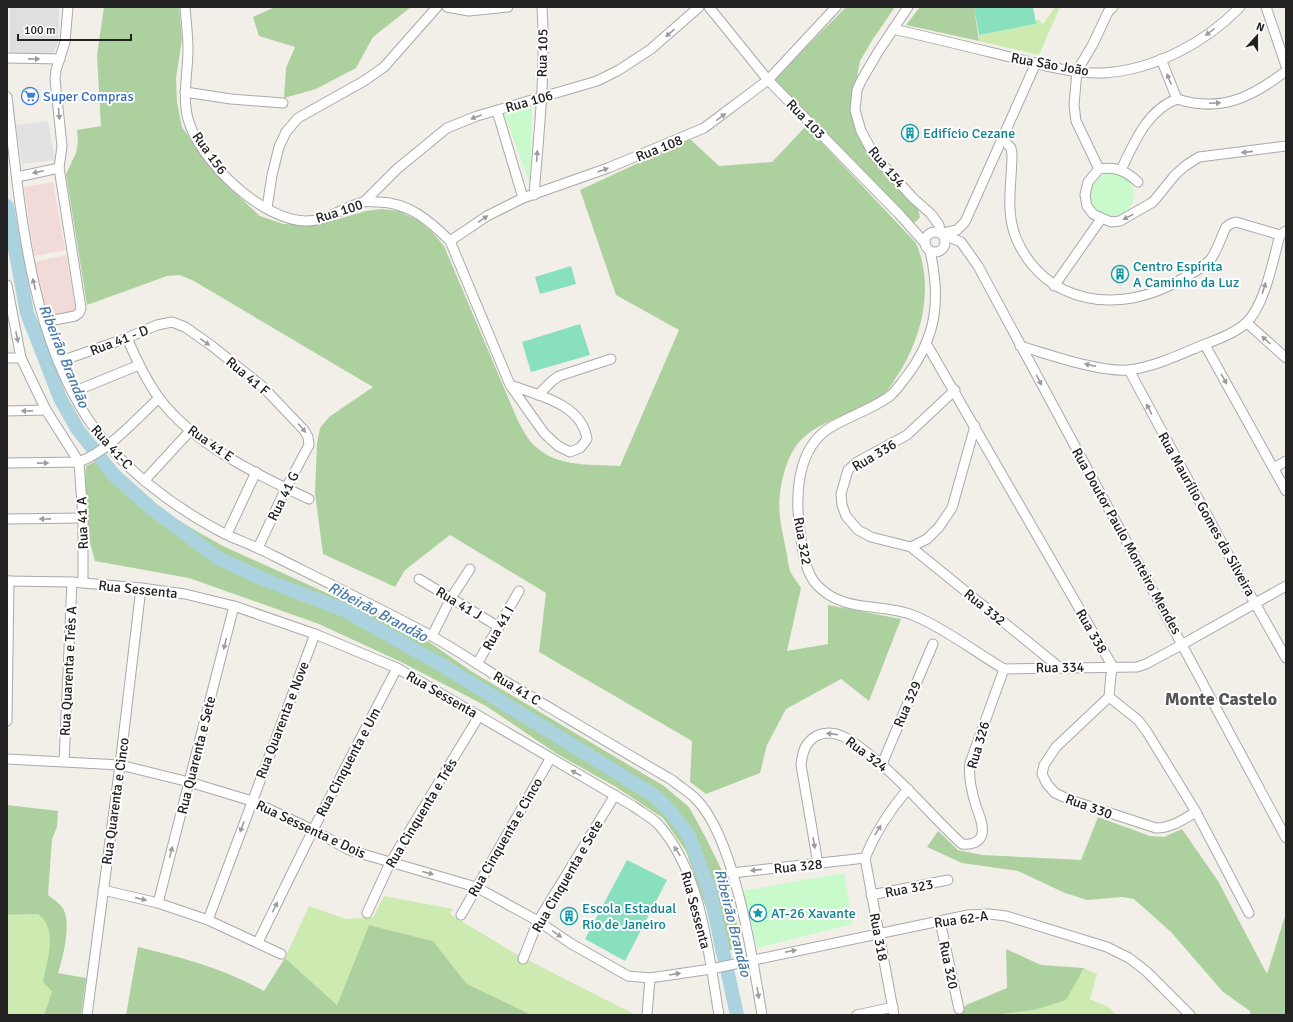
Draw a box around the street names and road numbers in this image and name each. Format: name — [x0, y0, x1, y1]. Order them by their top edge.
street label: Rua 105 — [534, 29, 551, 77]
street label: Rua São João — [1010, 49, 1090, 80]
street label: Rua 106 — [503, 87, 555, 116]
street label: Rua 103 — [783, 96, 829, 143]
street label: Rua 156 — [188, 129, 231, 178]
street label: Rua 108 — [633, 131, 685, 165]
street label: Rua 154 — [864, 143, 909, 192]
street label: Rua 100 — [313, 196, 365, 227]
street label: Rua 41 - D — [88, 322, 151, 359]
street label: Rua 41 F — [223, 353, 273, 399]
street label: Rua 41-C — [87, 422, 136, 473]
street label: Rua 41 E — [185, 422, 237, 465]
street label: Rua Maurílio Gomes da Silveira — [1154, 429, 1259, 599]
street label: Rua 336 — [849, 436, 899, 475]
street label: Rua Doutor Paulo Monteiro Mendes — [1068, 445, 1185, 637]
street label: Rua 41 G — [264, 469, 303, 524]
street label: Rua 41 A — [73, 496, 92, 550]
street label: Rua 322 — [790, 516, 815, 567]
street label: Rua Sessenta — [97, 577, 178, 602]
street label: Rua 41 J — [433, 583, 485, 624]
street label: Rua 332 — [960, 585, 1009, 629]
street label: Rua 41 I — [479, 603, 518, 653]
street label: Rua Quarenta e Três A — [57, 605, 80, 737]
street label: Rua 338 — [1072, 606, 1111, 657]
street label: Rua Quarenta e Nove — [252, 659, 313, 781]
street label: Rua 334 — [1036, 659, 1085, 676]
street label: Rua Sessenta — [403, 667, 480, 722]
street label: Rua 41 C — [490, 668, 544, 709]
street label: Rua 329 — [890, 678, 925, 730]
street label: Rua Quarenta e Sete — [174, 694, 219, 816]
street label: Rua Cinquenta e Um — [312, 705, 384, 820]
street label: Rua 326 — [964, 719, 993, 771]
street label: Rua 324 — [842, 733, 892, 776]
street label: Rua Quarenta e Cinco — [98, 736, 133, 866]
street label: Rua Cinquenta e Três — [382, 755, 461, 871]
street label: Rua Cinquenta e Cinco — [464, 775, 546, 900]
street label: Rua 330 — [1063, 790, 1115, 823]
street label: Rua Sessenta e Dois — [253, 797, 368, 862]
street label: Rua Cinquenta e Sete — [528, 817, 607, 936]
street label: Rua 328 — [773, 856, 823, 877]
street label: Rua Sessenta — [677, 869, 714, 951]
street label: Rua 323 — [884, 876, 935, 901]
street label: Rua 62-A — [933, 907, 990, 932]
street label: Rua 318 — [866, 912, 891, 963]
street label: Rua 320 — [935, 940, 962, 991]

